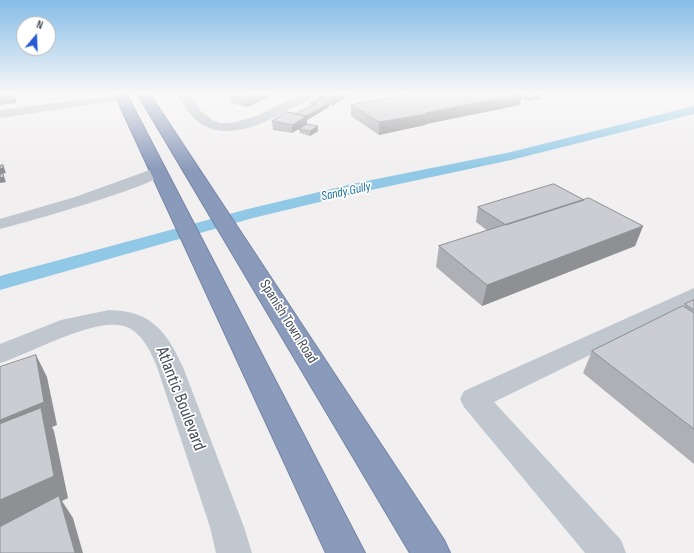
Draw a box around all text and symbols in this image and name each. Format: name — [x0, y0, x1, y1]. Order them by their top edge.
north arrow — [16, 16, 56, 56]
text: N — [35, 18, 45, 32]
water label: Sandy Gully — [320, 179, 372, 205]
street label: Spanish Town Road — [255, 277, 321, 367]
street label: Atlantic Boulevard — [150, 344, 210, 454]

